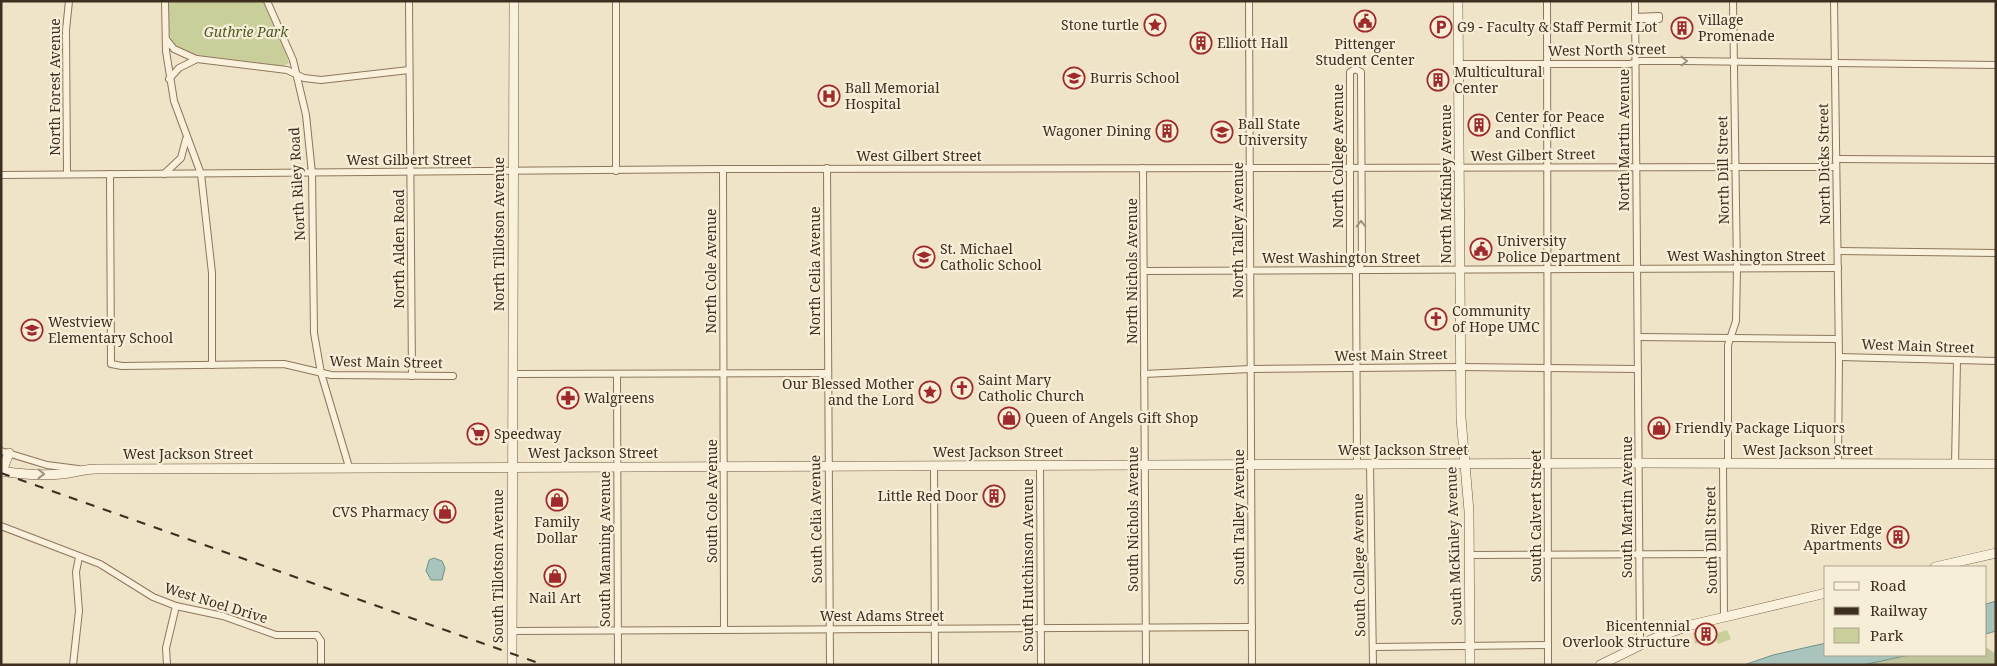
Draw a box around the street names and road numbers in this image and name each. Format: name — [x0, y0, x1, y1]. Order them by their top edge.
street label: North Forest Avenue — [45, 18, 64, 156]
street label: West North Street — [1548, 39, 1666, 60]
street label: North Martin Avenue — [1614, 69, 1633, 211]
street label: North College Avenue — [1328, 84, 1347, 228]
street label: North Dicks Street — [1813, 103, 1834, 225]
street label: North McKinley Avenue — [1436, 104, 1455, 264]
street label: North Dill Street — [1712, 115, 1733, 225]
street label: North Riley Road — [284, 126, 309, 241]
street label: West Gilbert Street — [1470, 144, 1596, 165]
street label: West Gilbert Street — [856, 146, 982, 165]
street label: West Gilbert Street — [346, 150, 472, 169]
street label: North Tillotson Avenue — [489, 157, 508, 311]
street label: North Talley Avenue — [1228, 162, 1247, 298]
street label: North Alden Road — [389, 189, 408, 309]
street label: North Nichols Avenue — [1122, 198, 1141, 344]
street label: North Celia Avenue — [805, 206, 824, 336]
street label: North Cole Avenue — [701, 209, 720, 334]
street label: West Washington Street — [1667, 246, 1825, 265]
street label: West Washington Street — [1262, 248, 1420, 267]
street label: West Main Street — [1861, 334, 1975, 357]
street label: West Main Street — [1334, 344, 1448, 365]
street label: West Main Street — [329, 351, 443, 372]
street label: South Martin Avenue — [1617, 436, 1636, 578]
street label: South Cole Avenue — [702, 439, 721, 563]
street label: West Jackson Street — [1338, 440, 1468, 459]
street label: West Jackson Street — [1743, 440, 1873, 459]
street label: West Jackson Street — [933, 442, 1063, 461]
street label: West Jackson Street — [528, 443, 658, 462]
street label: West Jackson Street — [123, 444, 253, 463]
street label: South Nichols Avenue — [1123, 446, 1142, 592]
street label: South Talley Avenue — [1229, 449, 1248, 585]
street label: South Calvert Street — [1526, 450, 1545, 582]
street label: South Celia Avenue — [805, 455, 826, 583]
street label: South McKinley Avenue — [1441, 466, 1466, 626]
street label: South Manning Avenue — [595, 471, 614, 627]
street label: South Hutchinson Avenue — [1018, 478, 1037, 652]
street label: South Dill Street — [1700, 486, 1721, 594]
street label: South Tillotson Avenue — [488, 489, 507, 643]
street label: South College Avenue — [1348, 493, 1369, 637]
street label: West Noel Drive — [162, 578, 270, 627]
street label: West Adams Street — [820, 606, 944, 625]

